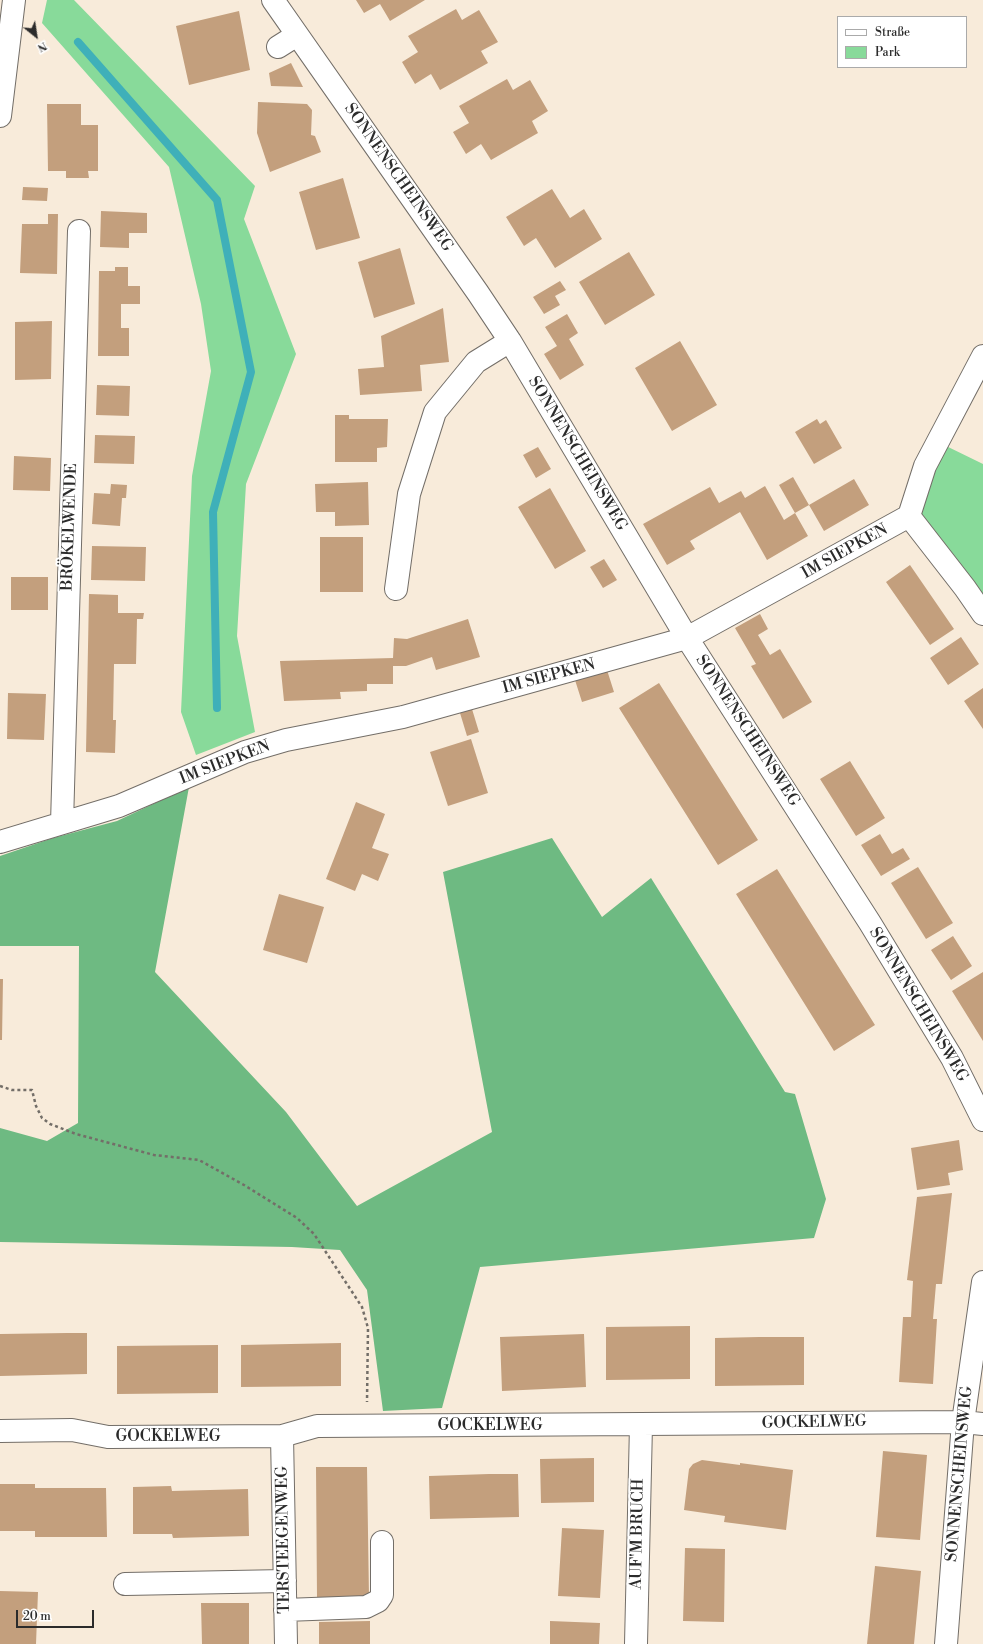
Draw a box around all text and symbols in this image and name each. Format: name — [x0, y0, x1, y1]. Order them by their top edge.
north arrow — [16, 16, 56, 56]
legend — [837, 16, 967, 68]
text: Straße — [875, 25, 910, 40]
text: N — [35, 38, 49, 55]
text: Park — [875, 45, 900, 60]
street label: SONNENSCHEINSWEG — [339, 100, 457, 256]
street label: SONNENSCHEINSWEG — [523, 373, 631, 535]
street label: BRÖKELWENDE — [58, 463, 82, 591]
street label: IM SIEPKEN — [799, 520, 891, 584]
street label: SONNENSCHEINSWEG — [691, 652, 803, 810]
street label: IM SIEPKEN — [500, 655, 598, 699]
street label: IM SIEPKEN — [177, 737, 273, 789]
street label: SONNENSCHEINSWEG — [864, 924, 972, 1086]
street label: SONNENSCHEINSWEG — [943, 1385, 977, 1563]
street label: GOCKELWEG — [761, 1412, 867, 1434]
street label: GOCKELWEG — [438, 1416, 542, 1436]
street label: GOCKELWEG — [116, 1427, 220, 1447]
street label: TERSTEEGENWEG — [273, 1466, 295, 1614]
street label: AUF'M BRUCH — [627, 1478, 649, 1590]
scale bar — [18, 1602, 96, 1628]
text: 20 m — [23, 1609, 51, 1624]

